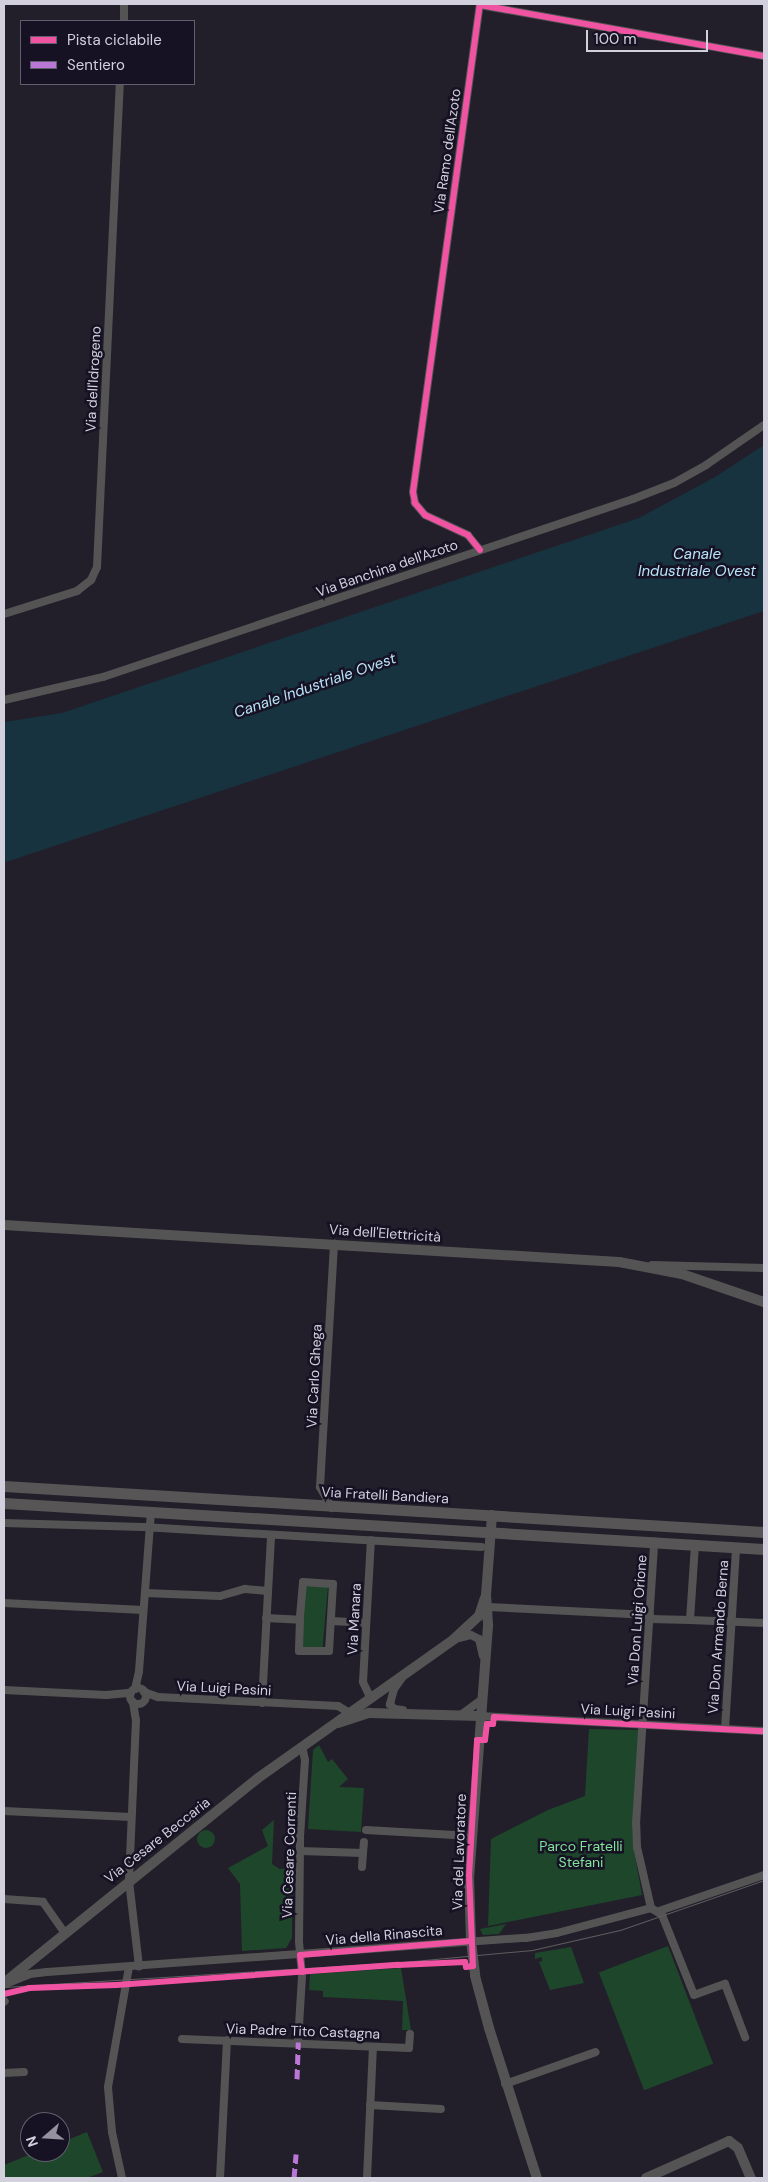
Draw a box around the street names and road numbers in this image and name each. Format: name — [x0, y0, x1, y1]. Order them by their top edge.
street label: Via Ramo dell'Azoto — [430, 87, 464, 215]
street label: Via dell'Idrogeno — [82, 326, 104, 432]
street label: Via Banchina dell'Azoto — [314, 536, 460, 600]
street label: Via dell'Elettricità — [329, 1221, 441, 1245]
street label: Via Carlo Ghega — [303, 1324, 325, 1428]
street label: Via Fratelli Bandiera — [321, 1483, 449, 1507]
street label: Via Don Luigi Orione — [624, 1554, 650, 1686]
street label: Via Don Armando Berna — [704, 1559, 732, 1715]
street label: Via Manara — [344, 1583, 364, 1655]
street label: Via Luigi Pasini — [176, 1677, 272, 1699]
street label: Via Luigi Pasini — [580, 1700, 676, 1722]
street label: Via Cesare Correnti — [278, 1791, 300, 1919]
street label: Via del Lavoratore — [449, 1793, 469, 1911]
street label: Via Cesare Beccaria — [101, 1794, 213, 1886]
street label: Via della Rinascita — [325, 1922, 443, 1948]
street label: Via Padre Tito Castagna — [226, 2020, 380, 2042]

